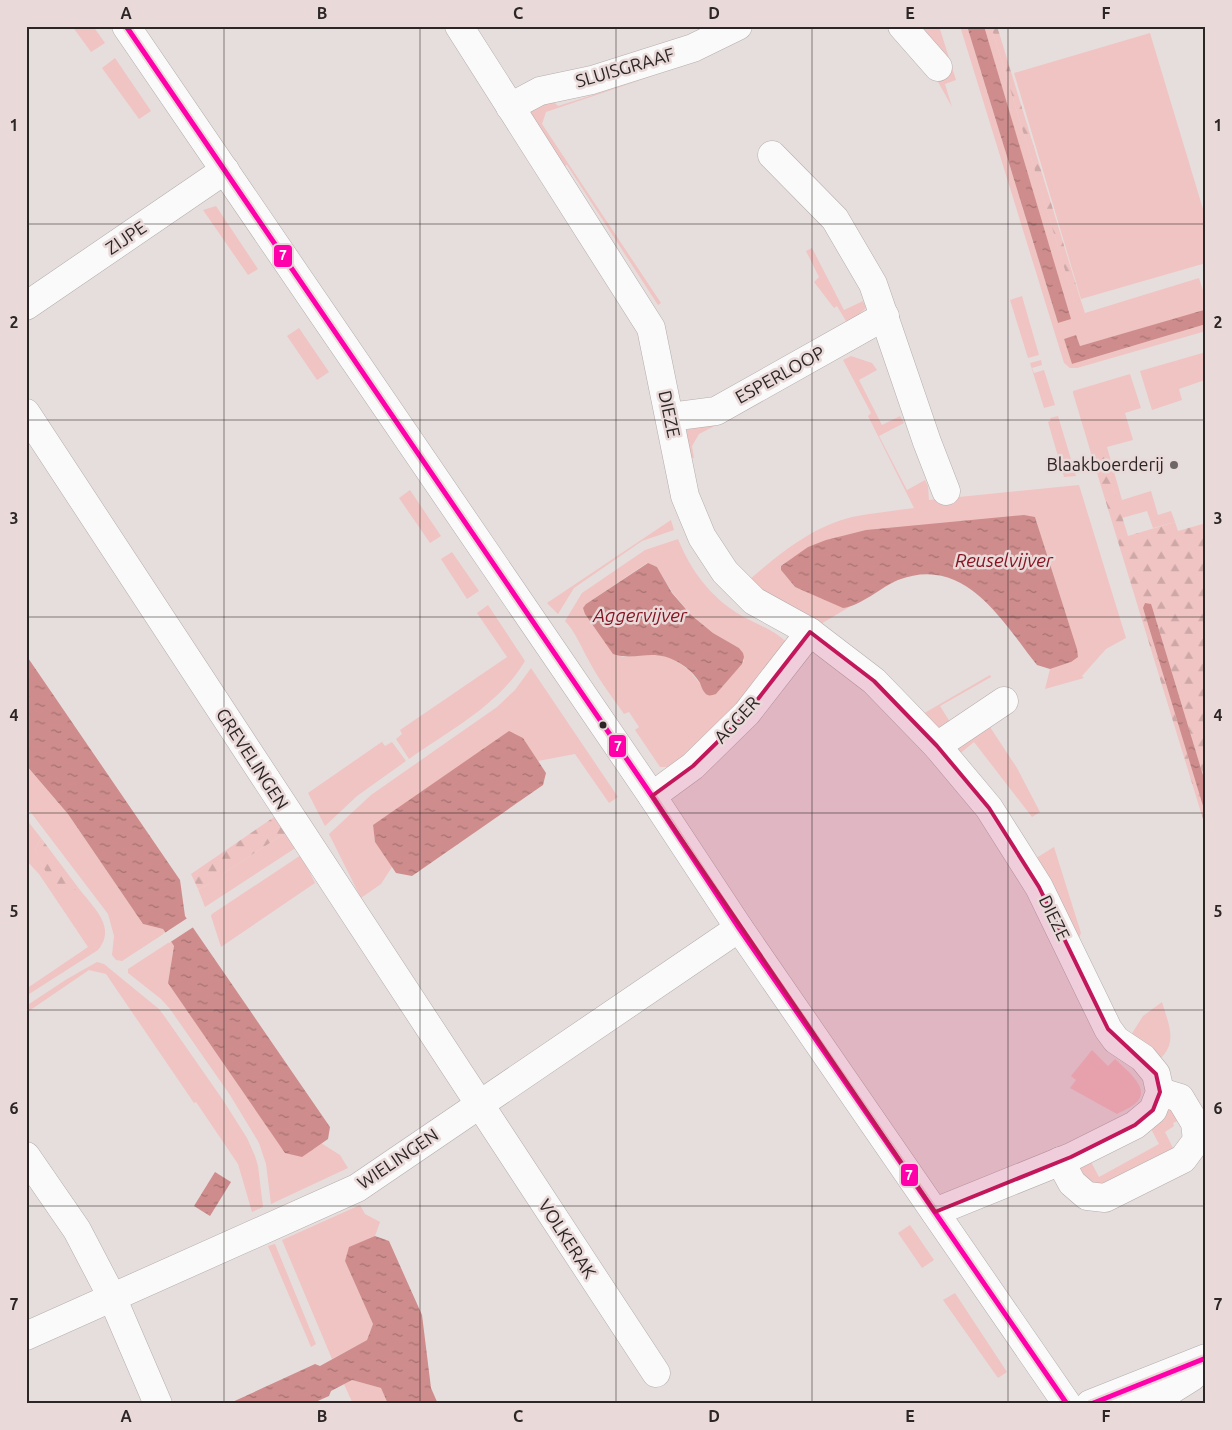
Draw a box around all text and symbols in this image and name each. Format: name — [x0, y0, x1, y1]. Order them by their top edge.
text: A — [120, 4, 132, 22]
text: B — [317, 4, 327, 22]
text: C — [513, 4, 523, 22]
text: D — [708, 4, 720, 22]
text: E — [905, 4, 915, 22]
text: F — [1102, 4, 1111, 22]
street label: SLUISGRAAF — [573, 43, 676, 91]
text: 1 — [9, 116, 19, 134]
text: 1 — [1213, 116, 1223, 134]
street label: ZIJPE — [101, 216, 149, 258]
line badge: 7 — [273, 244, 293, 268]
text: 7 — [279, 247, 287, 263]
text: 2 — [9, 313, 19, 331]
text: 2 — [1213, 313, 1223, 331]
street label: ESPERLOOP — [731, 341, 828, 407]
street label: DIEZE — [655, 388, 685, 439]
place label: Blaakboerderij — [1046, 454, 1164, 474]
marker: Blaakboerderij — [1168, 459, 1180, 471]
text: 3 — [9, 509, 19, 527]
text: 3 — [1213, 509, 1223, 527]
water label: Reuselvijver — [955, 549, 1054, 571]
water label: Aggervijver — [592, 604, 688, 626]
street label: AGGER — [710, 692, 763, 747]
street label: GREVELINGEN — [213, 704, 293, 813]
text: 4 — [9, 706, 19, 724]
text: 4 — [1213, 706, 1223, 724]
unlabelled marker — [598, 720, 608, 730]
line badge: 7 — [608, 734, 627, 758]
text: 7 — [614, 738, 622, 754]
street label: DIEZE — [1035, 892, 1074, 943]
text: 5 — [9, 902, 19, 920]
text: 5 — [1213, 902, 1223, 920]
text: 6 — [9, 1099, 19, 1117]
text: 6 — [1213, 1099, 1223, 1117]
street label: WIELINGEN — [353, 1124, 442, 1192]
line badge: 7 — [900, 1163, 919, 1187]
text: 7 — [905, 1167, 913, 1183]
street label: VOLKERAK — [535, 1195, 601, 1282]
text: 7 — [9, 1295, 19, 1313]
text: 7 — [1213, 1295, 1223, 1313]
text: A — [120, 1407, 132, 1425]
text: B — [317, 1407, 327, 1425]
text: C — [513, 1407, 523, 1425]
text: D — [708, 1407, 720, 1425]
text: E — [905, 1407, 915, 1425]
text: F — [1102, 1407, 1111, 1425]

